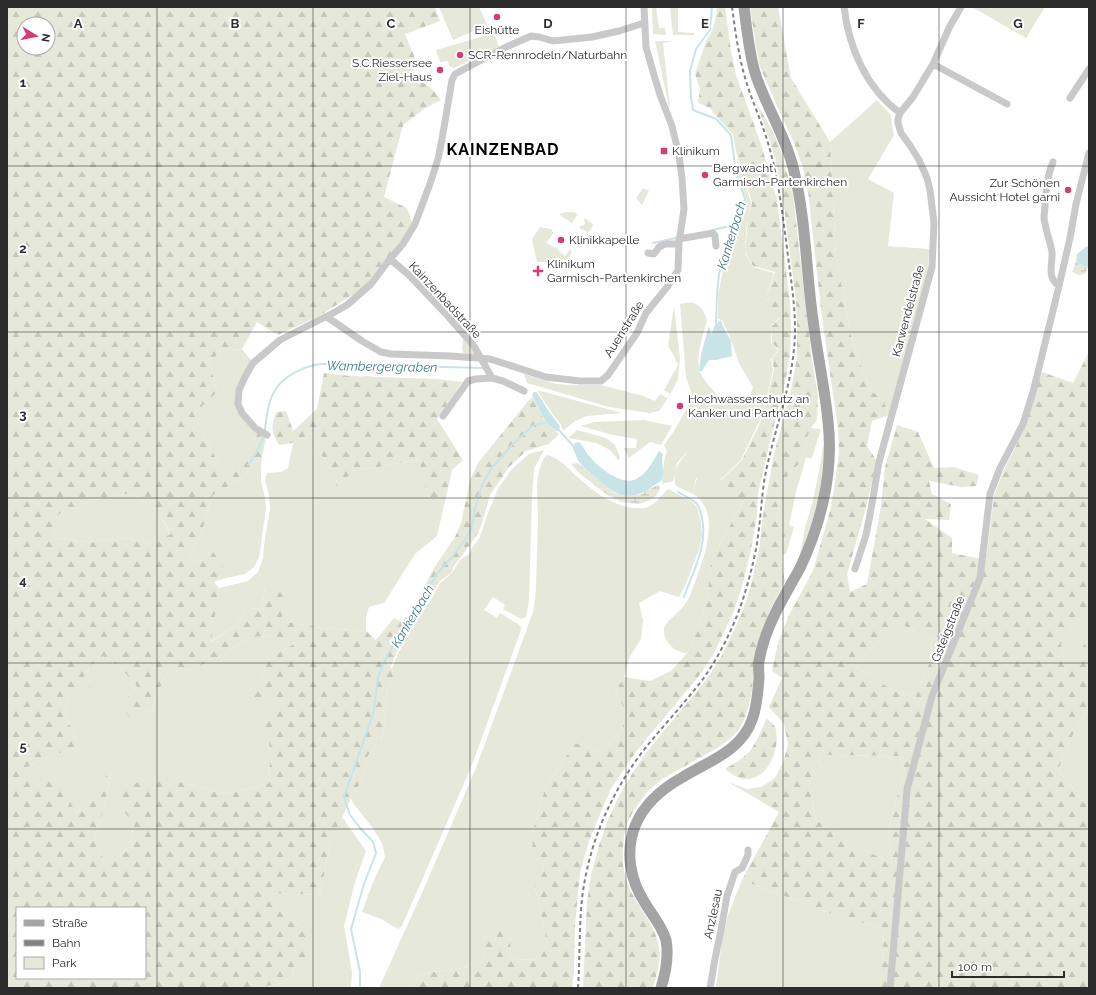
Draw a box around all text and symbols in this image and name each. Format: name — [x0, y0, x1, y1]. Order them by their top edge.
marker: Eishütte — [492, 12, 502, 22]
north arrow — [16, 16, 56, 56]
text: A — [74, 16, 83, 31]
text: B — [231, 16, 240, 31]
text: C — [387, 16, 396, 31]
text: D — [543, 16, 553, 31]
text: E — [701, 16, 709, 31]
text: F — [857, 16, 865, 31]
text: G — [1013, 16, 1023, 31]
place label: Eishütte — [475, 23, 519, 37]
text: N — [38, 32, 52, 43]
place label: SCR-Rennrodeln/Naturbahn — [468, 48, 627, 62]
marker: SCR-Rennrodeln/Naturbahn — [455, 50, 465, 60]
place label: S.C.Riessersee Ziel-Haus — [352, 56, 432, 84]
marker: S.C.Riessersee Ziel-Haus — [435, 65, 445, 75]
text: 1 — [20, 75, 27, 90]
district label: KAINZENBAD — [447, 140, 559, 159]
place label: Klinikum — [672, 144, 720, 158]
marker: Klinikum — [659, 146, 669, 156]
place label: Bergwacht Garmisch-Partenkirchen — [713, 161, 847, 189]
marker: Bergwacht Garmisch-Partenkirchen — [700, 170, 710, 180]
place label: Zur Schönen Aussicht Hotel garni — [950, 176, 1060, 204]
marker: Zur Schönen Aussicht Hotel garni — [1063, 185, 1073, 195]
water label: Kankerbach — [714, 199, 749, 271]
place label: Klinikkapelle — [569, 233, 639, 247]
marker: Klinikkapelle — [556, 235, 566, 245]
text: 2 — [19, 241, 27, 256]
place label: Klinikum Garmisch-Partenkirchen — [547, 257, 681, 285]
street label: Kainzenbadstraße — [406, 259, 484, 341]
street label: Karwendelstraße — [889, 264, 927, 358]
marker: Klinikum Garmisch-Partenkirchen — [532, 265, 544, 277]
street label: Auenstraße — [601, 298, 647, 360]
water label: Wambergergraben — [326, 358, 438, 375]
place label: Hochwasserschutz an Kanker und Partnach — [688, 392, 809, 420]
marker: Hochwasserschutz an Kanker und Partnach — [675, 401, 685, 411]
text: 3 — [19, 407, 27, 422]
text: 4 — [19, 573, 27, 588]
water label: Kankerbach — [388, 582, 437, 650]
street label: Gsteigstraße — [928, 594, 968, 664]
text: 5 — [19, 739, 27, 754]
street label: Anzlesau — [701, 888, 725, 940]
legend — [16, 907, 146, 979]
text: Straße — [52, 916, 88, 930]
text: Bahn — [52, 936, 81, 950]
scale bar — [952, 953, 1064, 979]
text: Park — [52, 956, 77, 970]
text: 100 m — [958, 960, 992, 974]

